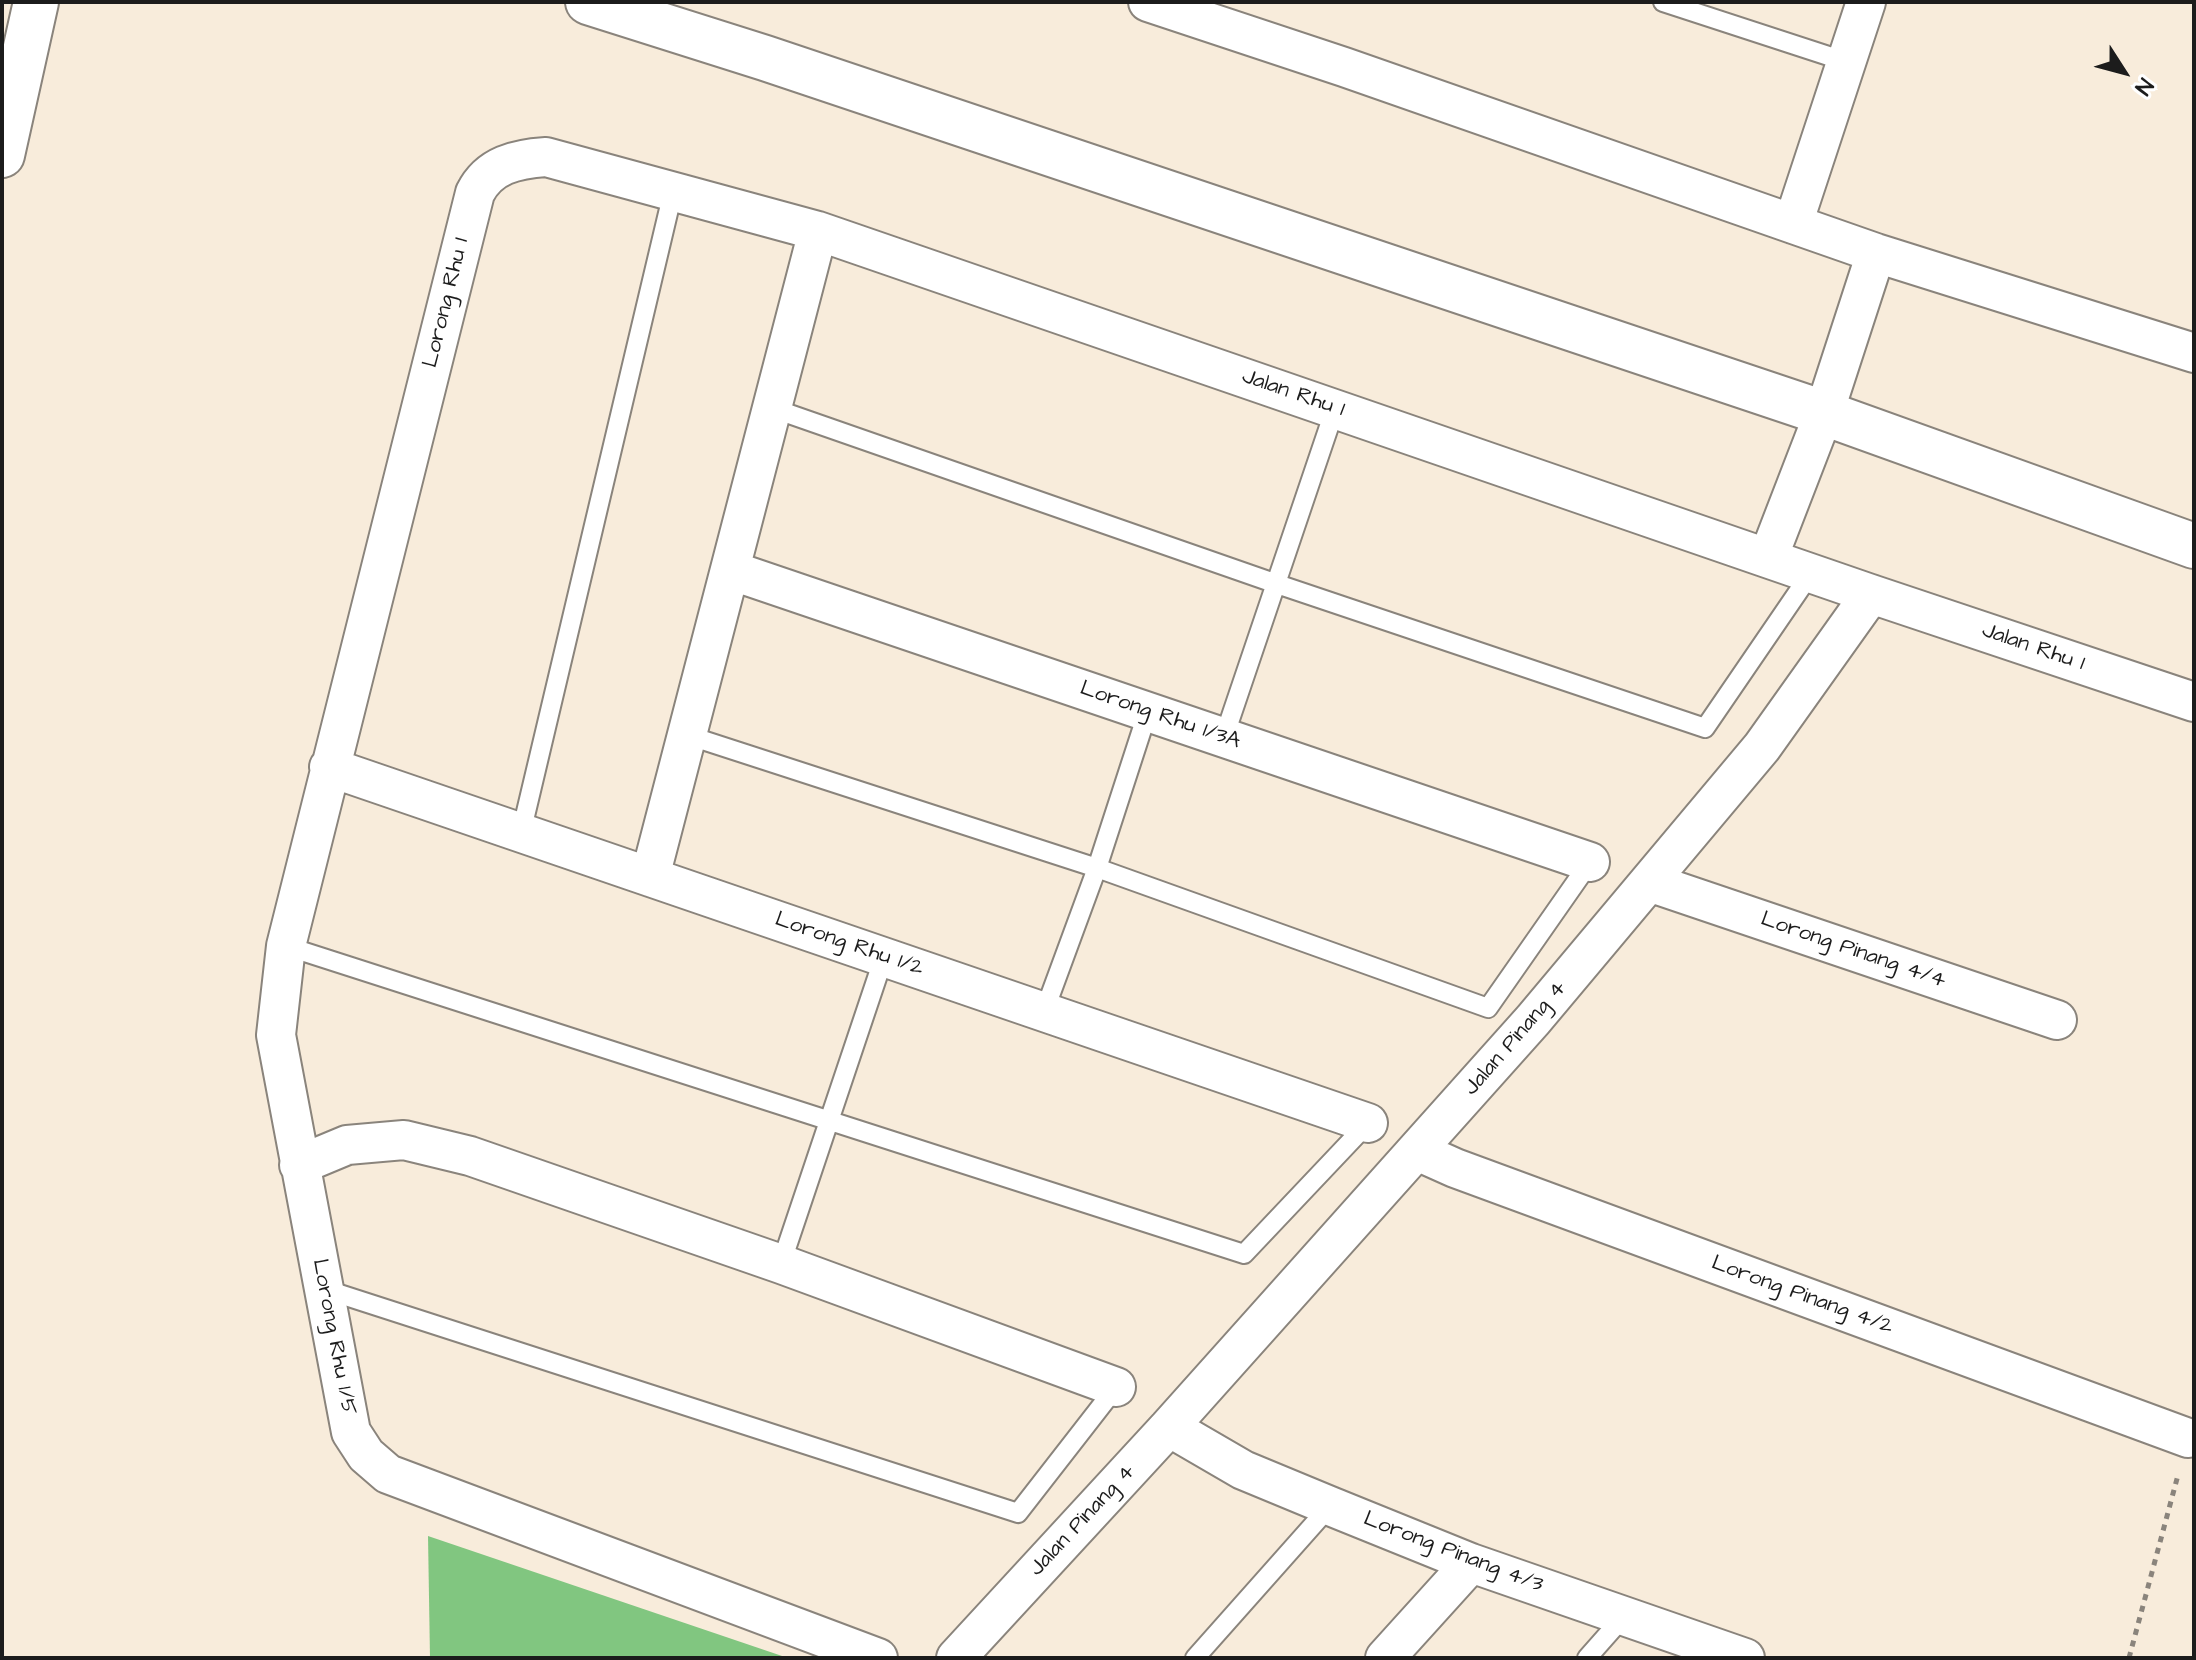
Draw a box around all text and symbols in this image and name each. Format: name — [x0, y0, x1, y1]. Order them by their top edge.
north arrow — [2084, 32, 2164, 112]
text: N — [2127, 72, 2160, 101]
street label: Lorong Rhu 1 — [418, 235, 476, 371]
street label: Jalan Rhu 1 — [1238, 364, 1348, 424]
street label: Jalan Rhu 1 — [1978, 618, 2088, 678]
street label: Lorong Rhu 1/3A — [1076, 676, 1244, 756]
street label: Lorong Rhu 1/2 — [771, 907, 927, 983]
street label: Lorong Pinang 4/4 — [1757, 907, 1949, 995]
street label: Jalan Pinang 4 — [1459, 976, 1573, 1102]
street label: Lorong Pinang 4/2 — [1707, 1251, 1897, 1341]
street label: Lorong Rhu 1/5 — [305, 1257, 361, 1417]
street label: Jalan Pinang 4 — [1025, 1460, 1141, 1582]
street label: Lorong Pinang 4/3 — [1360, 1507, 1546, 1599]

